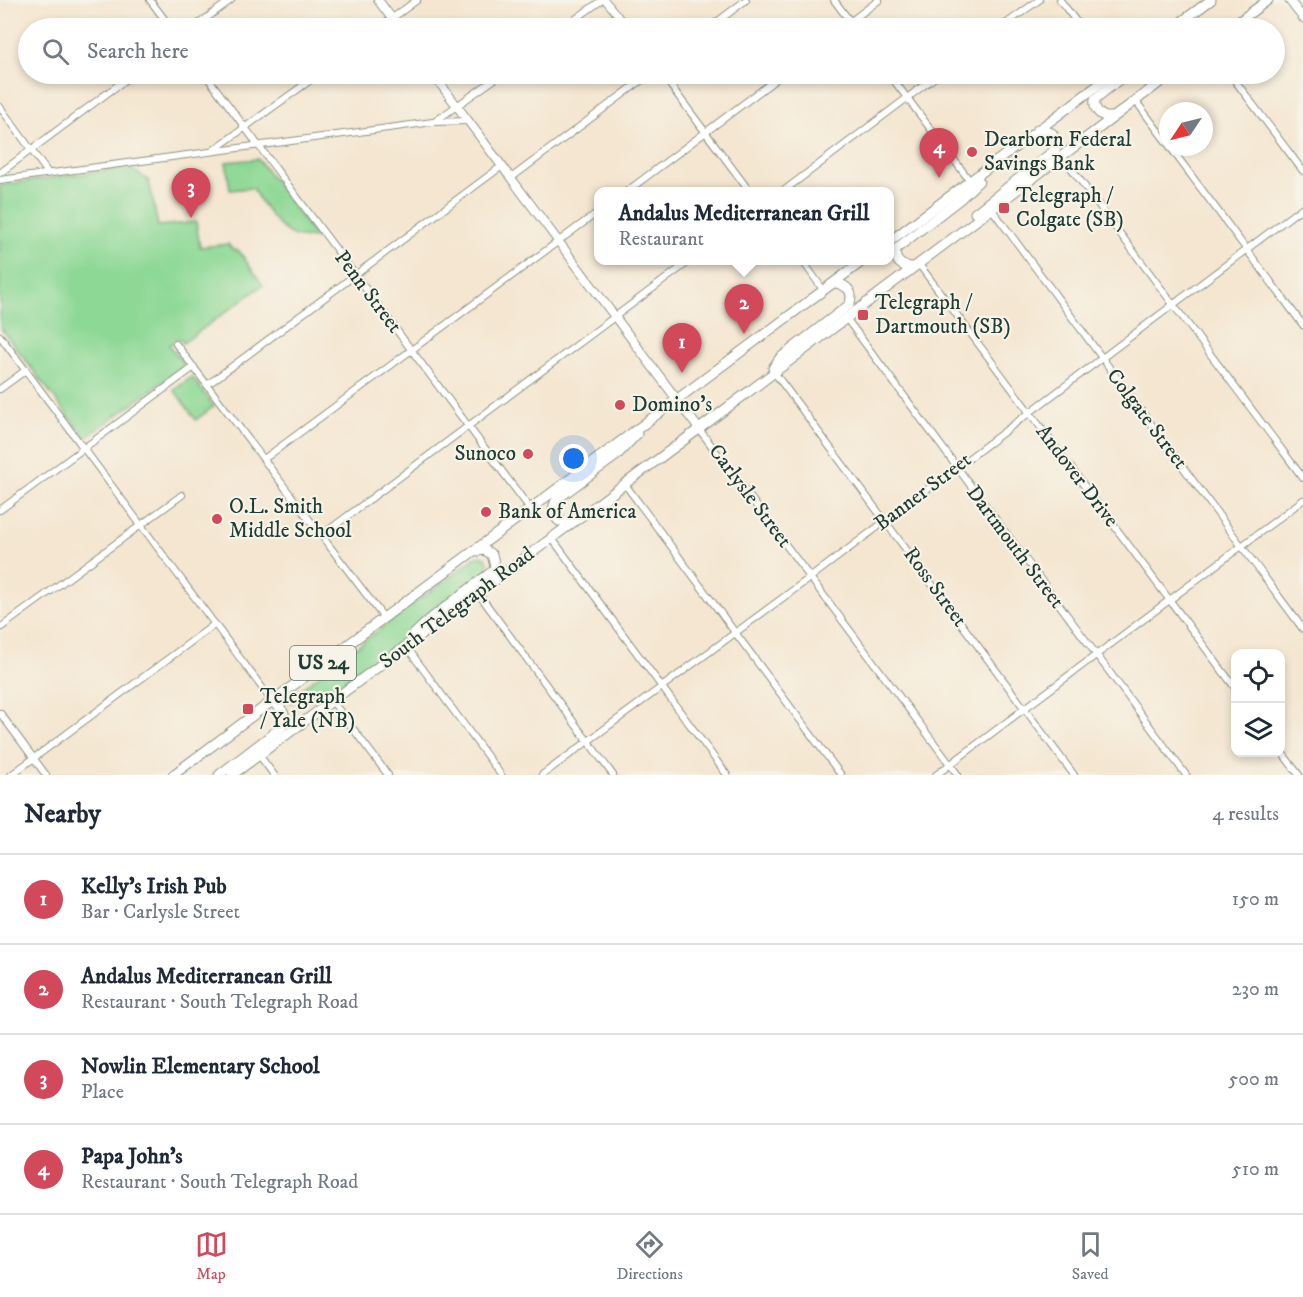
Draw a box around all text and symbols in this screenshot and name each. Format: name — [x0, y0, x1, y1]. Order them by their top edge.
search box — [18, 18, 1285, 84]
icon: search — [39, 35, 72, 68]
text: Search here — [87, 38, 189, 65]
north arrow — [1159, 102, 1213, 156]
place label: Dearborn Federal Savings Bank — [984, 127, 1132, 177]
pin: 4 — [920, 128, 958, 178]
marker: Dearborn Federal Savings Bank — [965, 145, 979, 159]
pin: 3 — [172, 168, 210, 218]
place label: Telegraph / Colgate (SB) — [1016, 183, 1124, 233]
popup — [594, 187, 894, 265]
text: Andalus Mediterranean Grill — [619, 200, 869, 227]
marker: Telegraph / Colgate (SB) — [997, 201, 1011, 215]
text: Restaurant — [619, 227, 704, 252]
street label: Penn Street — [329, 246, 408, 339]
pin: 2 — [724, 284, 764, 334]
place label: Telegraph / Dartmouth (SB) — [875, 290, 1011, 340]
marker: Telegraph / Dartmouth (SB) — [856, 308, 870, 322]
pin: 1 — [662, 324, 702, 373]
street label: Colgate Street — [1101, 364, 1193, 475]
place label: Domino's — [632, 392, 712, 418]
marker: Domino's — [613, 398, 627, 412]
street label: Andover Drive — [1030, 419, 1124, 533]
street label: Carlysle Street — [703, 439, 797, 553]
place label: Sunoco — [454, 441, 516, 467]
your location — [559, 444, 588, 473]
marker: Sunoco — [521, 447, 535, 461]
street label: Banner Street — [869, 447, 977, 537]
street label: Dartmouth Street — [960, 480, 1070, 614]
place label: O.L. Smith Middle School — [229, 494, 352, 544]
place label: Bank of America — [498, 499, 636, 525]
marker: Bank of America — [479, 505, 493, 519]
marker: O.L. Smith Middle School — [210, 512, 224, 526]
street label: South Telegraph Road — [374, 541, 540, 675]
street label: Ross Street — [897, 542, 973, 632]
road number: US 24 — [290, 646, 356, 680]
map controls — [1231, 649, 1285, 757]
button: locate — [1231, 649, 1285, 703]
place label: Telegraph / Yale (NB) — [260, 684, 355, 734]
marker: Telegraph / Yale (NB) — [241, 702, 255, 716]
button: layers — [1231, 703, 1285, 757]
text: Nearby — [24, 798, 101, 831]
text: 4 results — [1212, 802, 1279, 827]
text: Kelly's Irish Pub — [81, 873, 227, 900]
text: 1 — [40, 887, 47, 912]
text: 150 m — [1232, 887, 1279, 912]
text: Bar · Carlysle Street — [81, 900, 240, 925]
text: Andalus Mediterranean Grill — [81, 963, 332, 990]
text: 2 — [39, 977, 48, 1002]
text: 230 m — [1232, 977, 1279, 1002]
text: Restaurant · South Telegraph Road — [81, 990, 358, 1015]
text: Nowlin Elementary School — [81, 1053, 320, 1080]
text: 3 — [40, 1067, 47, 1092]
text: 500 m — [1228, 1067, 1279, 1092]
text: Place — [81, 1080, 124, 1105]
text: Papa John's — [81, 1143, 183, 1170]
text: 4 — [38, 1157, 49, 1182]
text: 510 m — [1232, 1157, 1279, 1182]
text: Restaurant · South Telegraph Road — [81, 1170, 358, 1195]
tab: Map — [195, 1228, 228, 1284]
tab: Directions — [617, 1228, 683, 1284]
tab: Saved — [1072, 1228, 1109, 1284]

